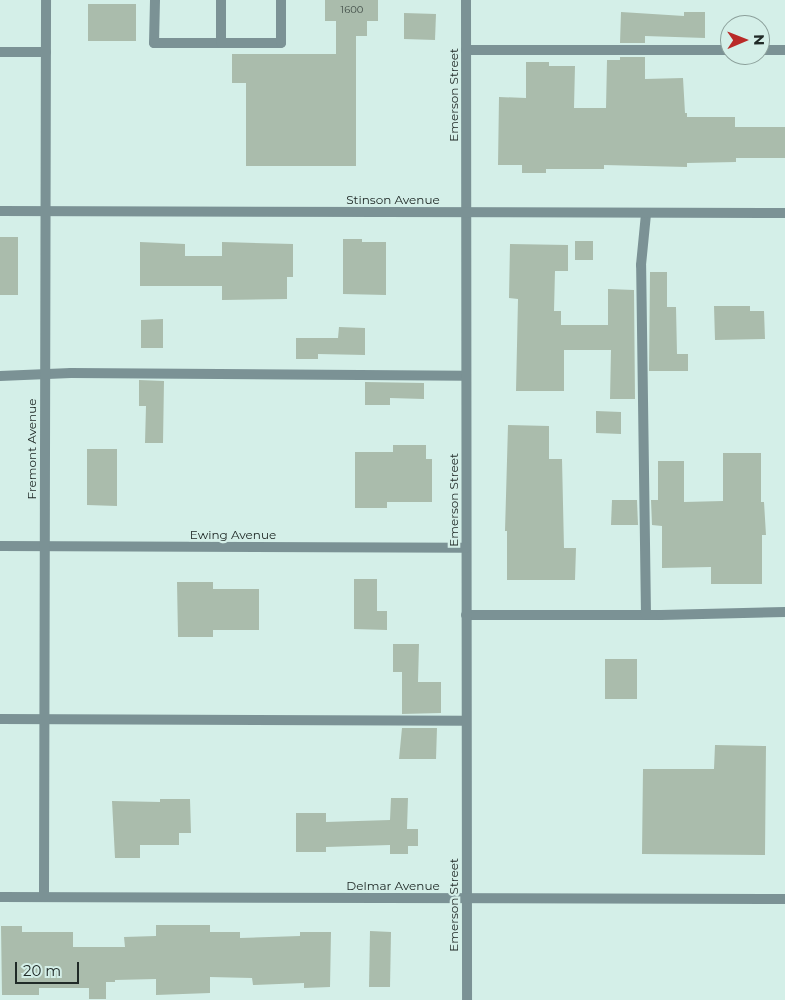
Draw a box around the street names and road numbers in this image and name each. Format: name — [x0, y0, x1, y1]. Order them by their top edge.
street label: Emerson Street — [447, 48, 461, 142]
street label: Stinson Avenue — [346, 193, 440, 207]
street label: Fremont Avenue — [25, 398, 39, 500]
street label: Emerson Street — [447, 453, 461, 547]
street label: Ewing Avenue — [190, 528, 276, 542]
street label: Emerson Street — [447, 858, 461, 952]
street label: Delmar Avenue — [346, 879, 440, 893]

